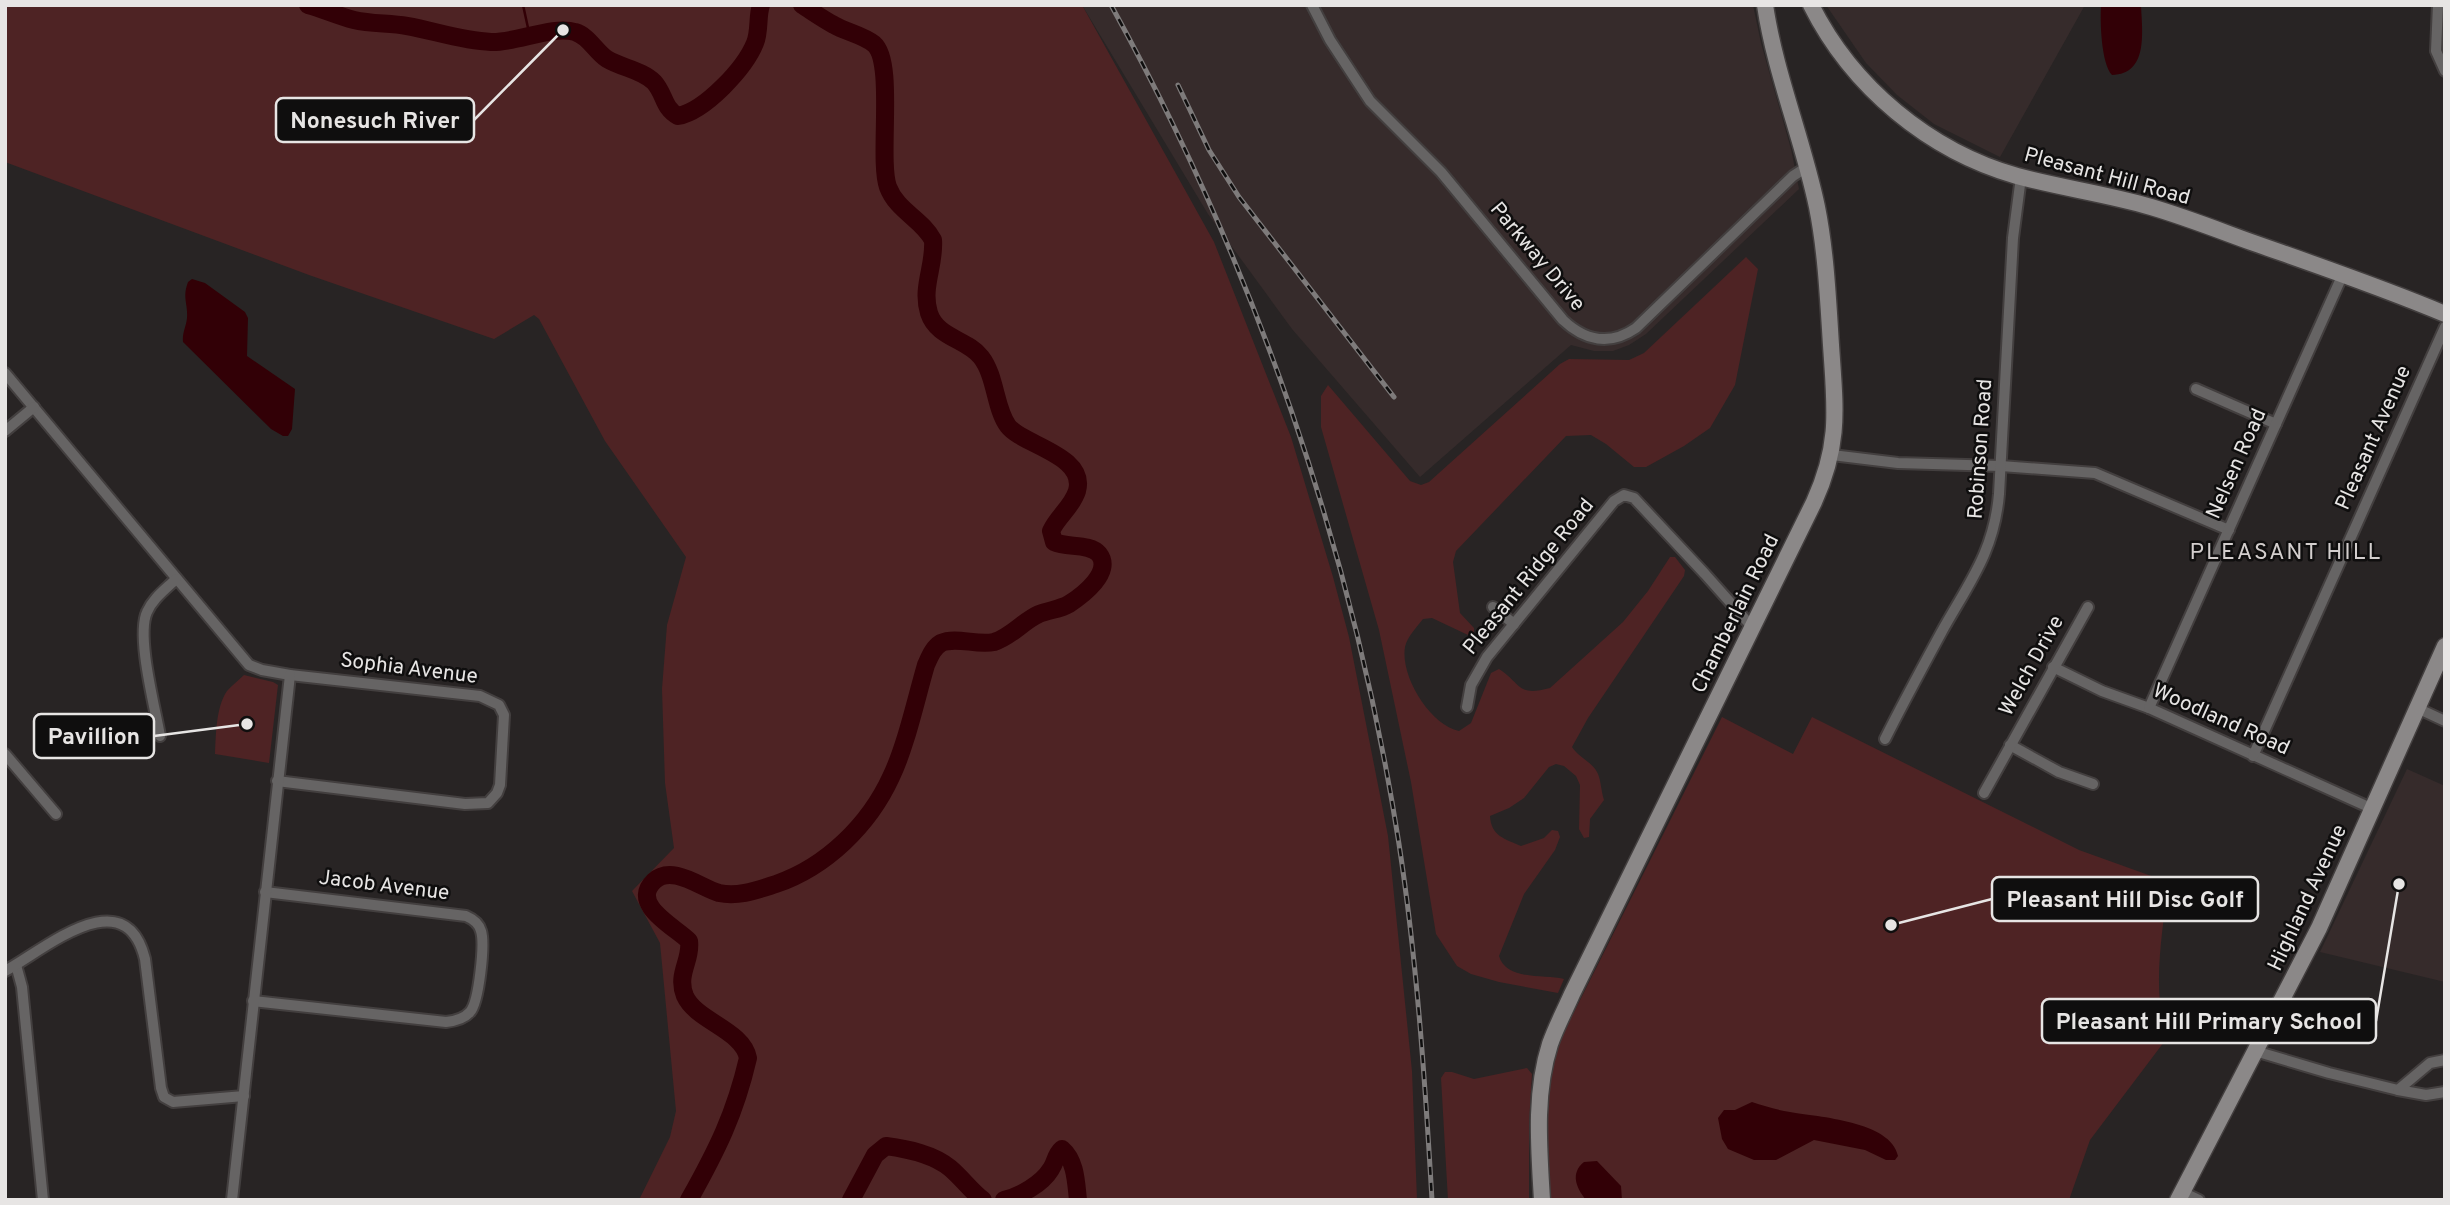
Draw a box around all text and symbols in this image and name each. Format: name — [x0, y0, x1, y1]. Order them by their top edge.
callout: Nonesuch River — [276, 98, 474, 142]
text: Nonesuch River — [290, 108, 460, 137]
street label: Pleasant Hill Road — [2021, 142, 2193, 212]
street label: Parkway Drive — [1483, 197, 1591, 317]
street label: Pleasant Avenue — [2330, 361, 2418, 515]
street label: Robinson Road — [1963, 378, 1999, 520]
street label: Nelsen Road — [2201, 405, 2273, 523]
street label: Pleasant Ridge Road — [1457, 493, 1601, 661]
street label: Chamberlain Road — [1686, 530, 1786, 698]
district label: PLEASANT HILL — [2190, 539, 2382, 568]
street label: Welch Drive — [1993, 611, 2071, 721]
street label: Sophia Avenue — [339, 647, 479, 691]
street label: Woodland Road — [2148, 678, 2294, 762]
callout: Pavillion — [34, 714, 154, 758]
text: Pavillion — [48, 724, 140, 753]
street label: Highland Avenue — [2262, 820, 2354, 976]
street label: Jacob Avenue — [317, 865, 451, 907]
callout: Pleasant Hill Disc Golf — [1992, 877, 2258, 921]
text: Pleasant Hill Disc Golf — [2006, 887, 2244, 916]
callout: Pleasant Hill Primary School — [2042, 999, 2376, 1043]
text: Pleasant Hill Primary School — [2056, 1009, 2362, 1038]

